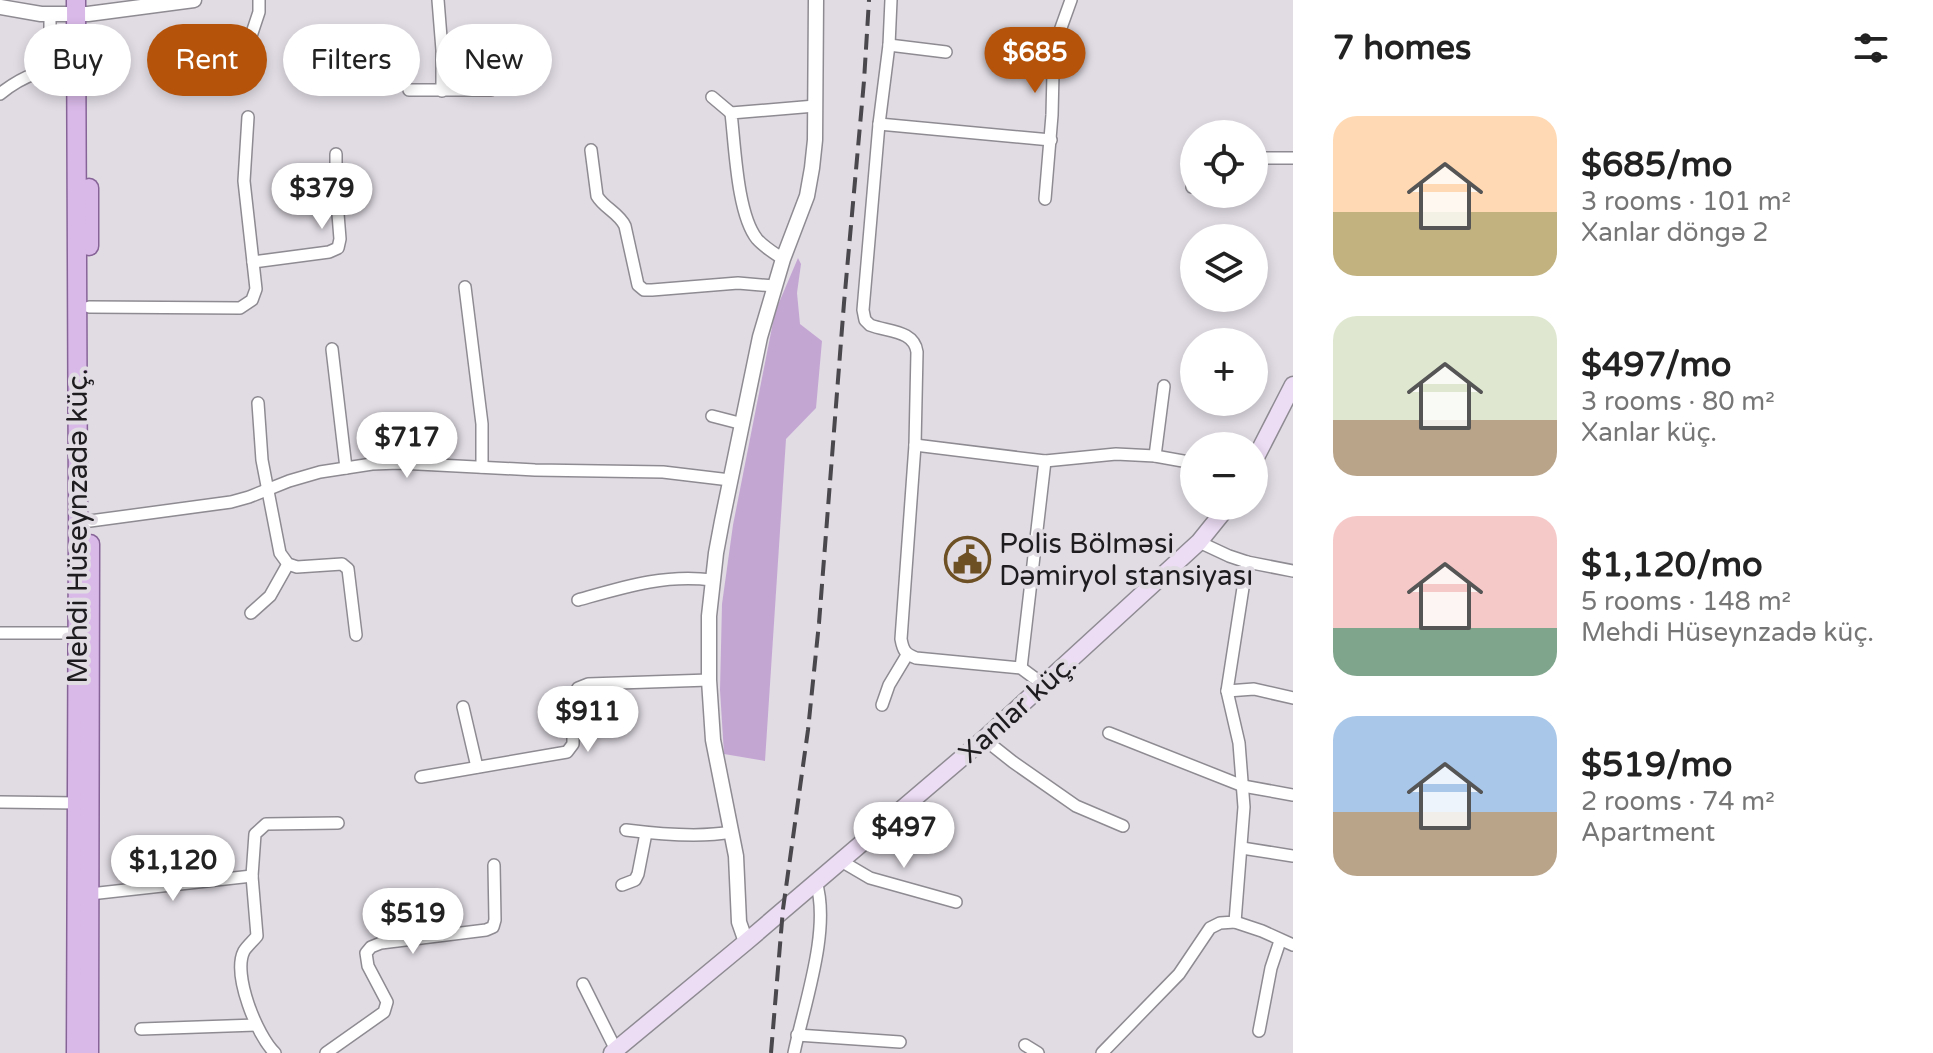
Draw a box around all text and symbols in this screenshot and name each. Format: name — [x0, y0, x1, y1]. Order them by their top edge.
chip: Buy — [24, 24, 131, 96]
chip: Rent — [147, 24, 267, 96]
chip: Filters — [283, 24, 420, 96]
chip: New — [436, 24, 552, 96]
icon: filters — [1849, 26, 1893, 70]
pin: $685 — [988, 27, 1082, 95]
text: 7 homes — [1333, 28, 1471, 69]
text: $685 — [1002, 37, 1068, 68]
map controls — [1180, 120, 1268, 520]
button: locate — [1180, 120, 1268, 208]
text: $685/mo — [1581, 145, 1732, 186]
icon: home — [1397, 148, 1493, 244]
pin: $379 — [275, 163, 369, 231]
text: $379 — [289, 173, 355, 204]
text: 3 rooms · 101 m² — [1581, 186, 1791, 217]
text: Xanlar döngə 2 — [1581, 217, 1769, 248]
button: layers — [1180, 224, 1268, 312]
button: + — [1180, 328, 1268, 416]
text: $497/mo — [1581, 345, 1731, 386]
icon: home — [1397, 348, 1493, 444]
street label: Mehdi Hüseynzadə küç. — [61, 368, 95, 684]
text: 3 rooms · 80 m² — [1581, 386, 1775, 417]
pin: $717 — [360, 412, 454, 480]
text: Xanlar küç. — [1581, 417, 1717, 448]
text: $717 — [374, 422, 440, 453]
button: − — [1180, 432, 1268, 520]
place label: Polis Bölməsi Dəmiryol stansiyası — [999, 527, 1253, 593]
public building icon: Polis Bölməsi Dəmiryol stansiyası — [944, 535, 992, 583]
text: $1,120/mo — [1581, 545, 1763, 586]
icon: home — [1397, 548, 1493, 644]
text: 5 rooms · 148 m² — [1581, 586, 1791, 617]
text: Mehdi Hüseynzadə küç. — [1581, 617, 1874, 648]
street label: Xanlar küç. — [952, 647, 1083, 770]
pin: $911 — [541, 686, 635, 754]
text: $911 — [555, 696, 621, 727]
text: $519/mo — [1581, 745, 1732, 786]
icon: home — [1397, 748, 1493, 844]
text: 2 rooms · 74 m² — [1581, 786, 1775, 817]
pin: $497 — [857, 802, 951, 870]
text: $497 — [871, 812, 937, 843]
text: Apartment — [1581, 817, 1715, 848]
pin: $1,120 — [108, 835, 238, 903]
text: $1,120 — [129, 845, 217, 876]
pin: $519 — [366, 888, 460, 956]
text: $519 — [380, 898, 446, 929]

